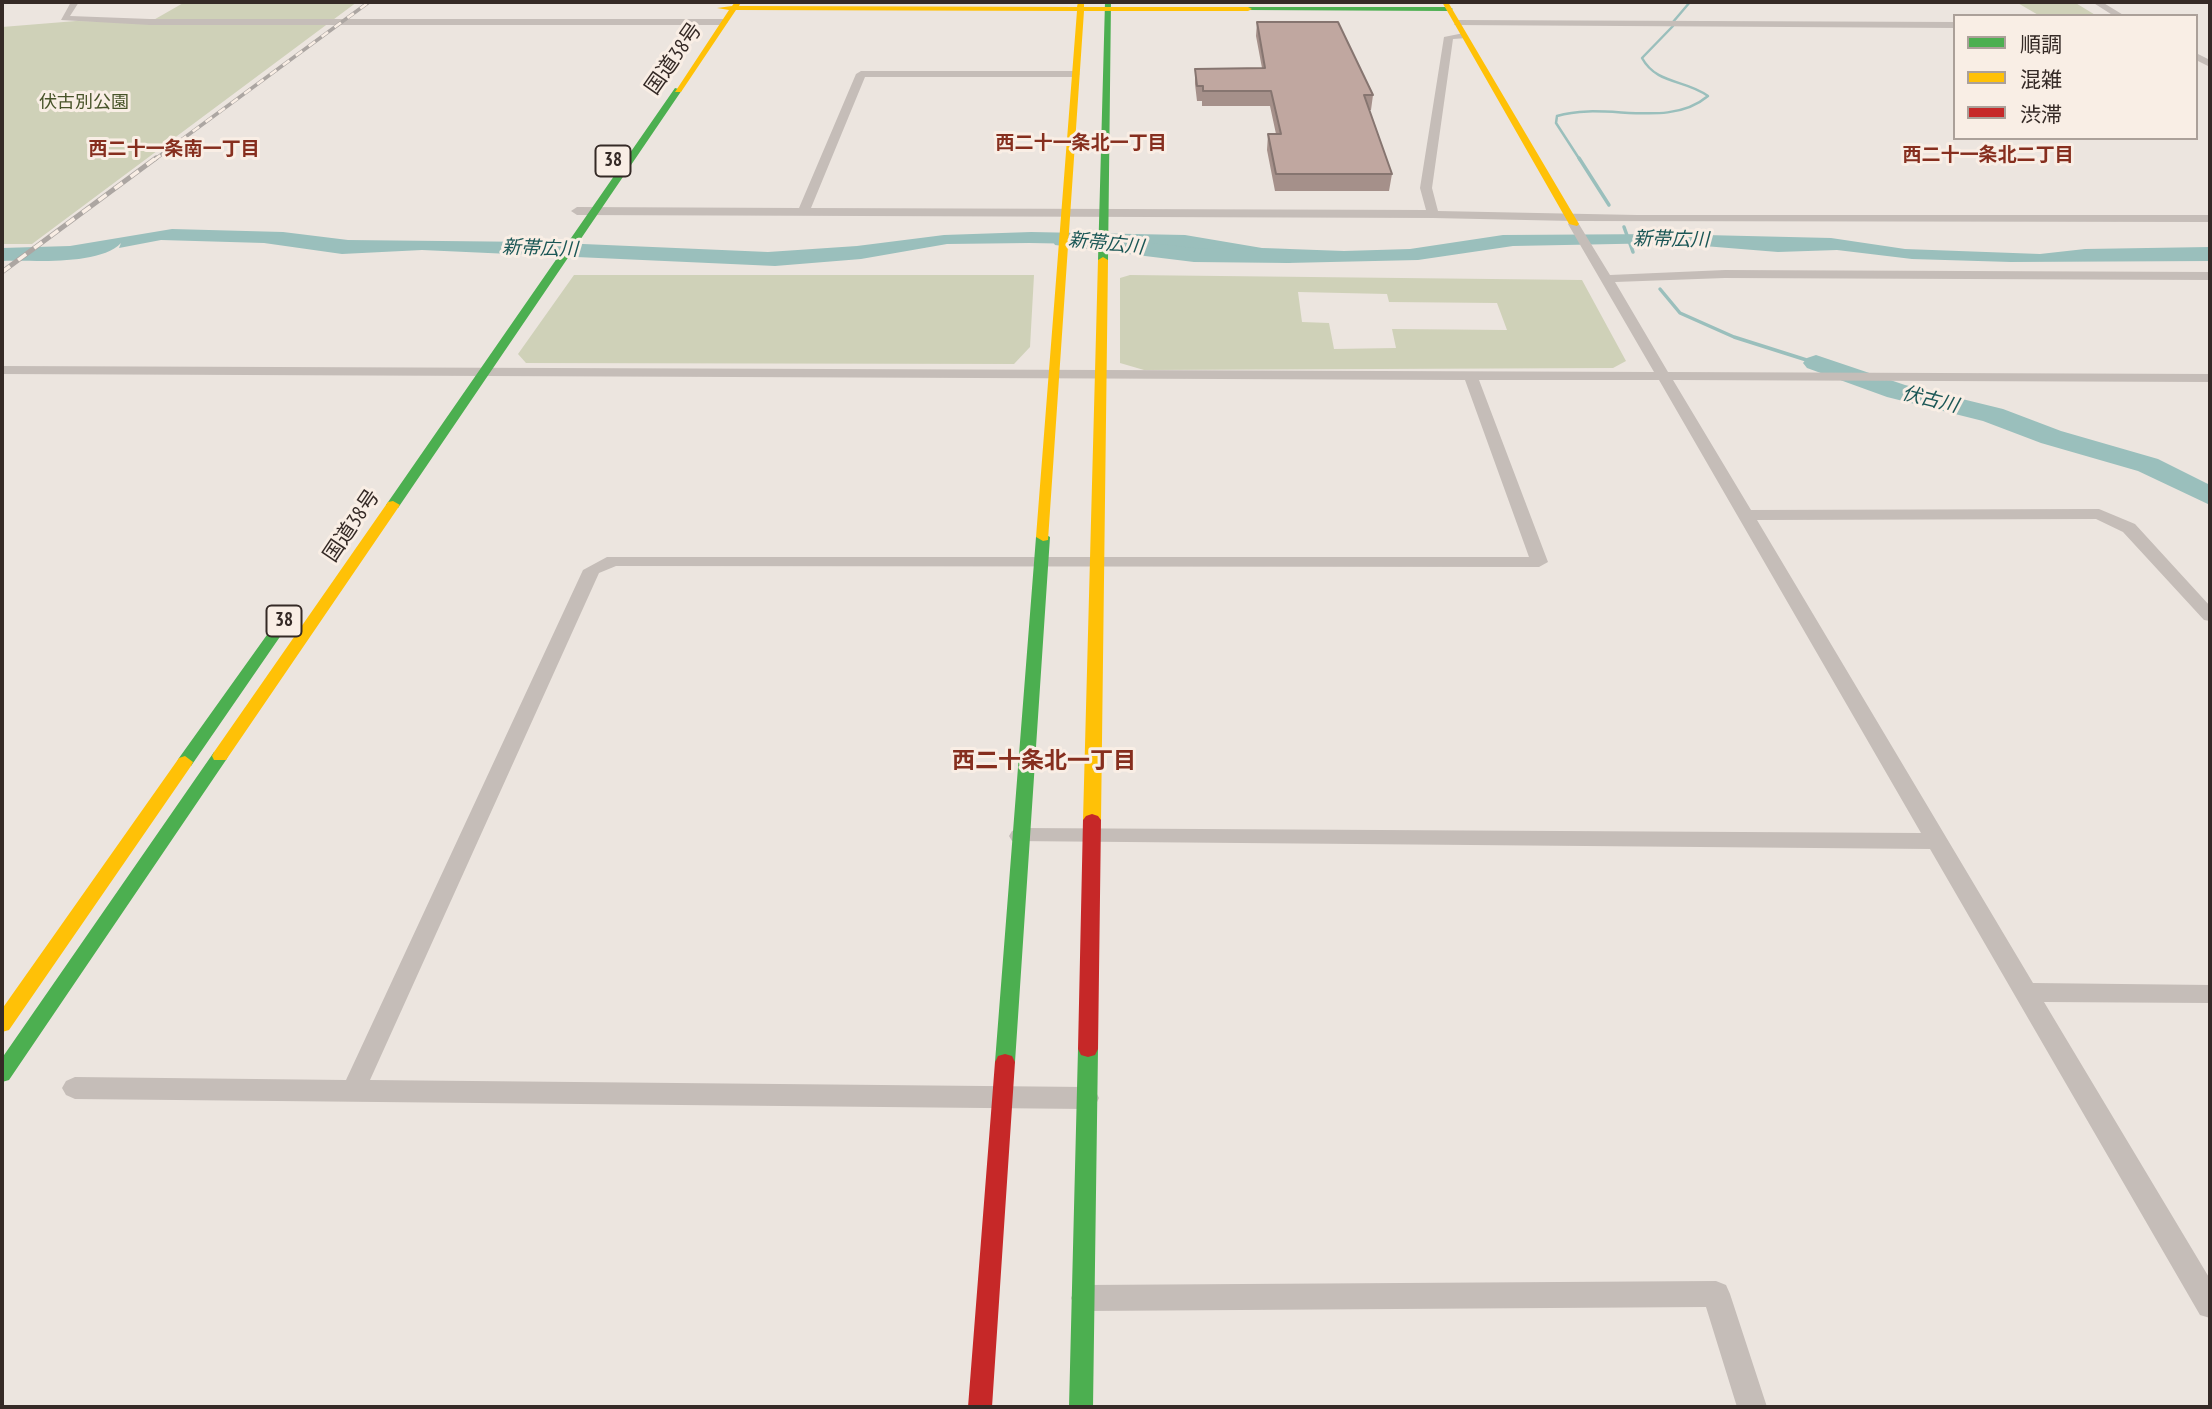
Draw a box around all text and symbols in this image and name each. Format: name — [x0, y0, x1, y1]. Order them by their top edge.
legend — [1953, 14, 2198, 140]
street label: 国道38号 — [640, 18, 708, 100]
text: 順調 — [2020, 31, 2062, 58]
text: 混雑 — [2020, 66, 2062, 93]
park label: 伏古別公園 — [39, 92, 129, 114]
text: 渋滞 — [2020, 101, 2062, 128]
district label: 西二十一条北一丁目 — [996, 133, 1166, 155]
district label: 西二十一条南一丁目 — [89, 139, 259, 161]
district label: 西二十一条北二丁目 — [1903, 145, 2073, 167]
road number: 38 — [596, 146, 630, 176]
water label: 新帯広川 — [1633, 228, 1709, 252]
water label: 新帯広川 — [1067, 229, 1145, 259]
water label: 新帯広川 — [502, 236, 578, 262]
water label: 伏古川 — [1900, 382, 1960, 418]
street label: 国道38号 — [319, 485, 385, 567]
road number: 38 — [266, 606, 302, 636]
district label: 西二十条北一丁目 — [952, 747, 1136, 775]

